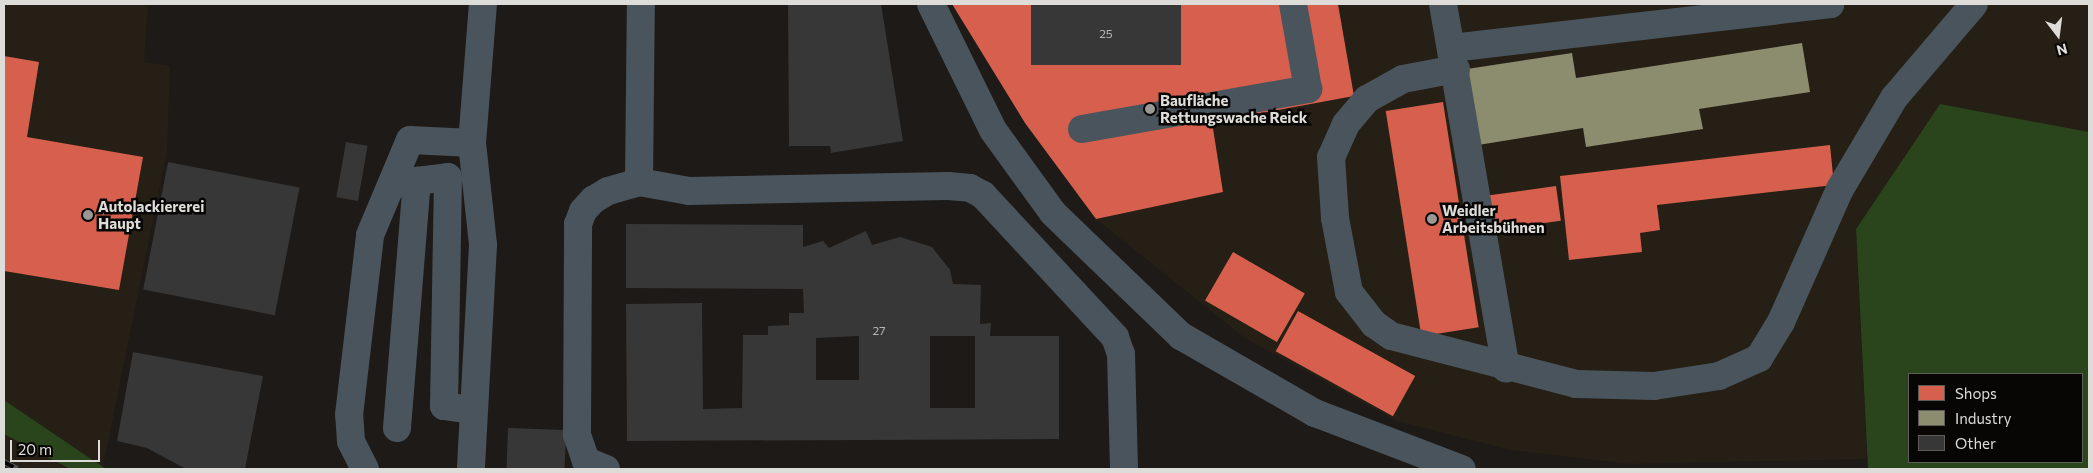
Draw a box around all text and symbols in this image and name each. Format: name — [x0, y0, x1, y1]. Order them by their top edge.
north arrow — [2033, 10, 2083, 60]
house number: 25 — [1099, 27, 1113, 41]
text: N — [2055, 40, 2069, 60]
place label: Baufläche Rettungswache Reick — [1160, 91, 1307, 126]
marker: Baufläche Rettungswache Reick — [1144, 103, 1156, 115]
place label: Autolackiererei Haupt — [98, 197, 204, 232]
place label: Weidler Arbeitsbühnen — [1442, 201, 1545, 236]
marker: Autolackiererei Haupt — [82, 209, 94, 221]
marker: Weidler Arbeitsbühnen — [1426, 213, 1438, 225]
house number: 27 — [873, 324, 885, 338]
legend — [1908, 373, 2083, 463]
text: Shops — [1955, 384, 1997, 402]
text: Industry — [1955, 409, 2012, 427]
scale bar — [12, 430, 102, 462]
text: Other — [1955, 434, 1996, 452]
text: 20 m — [18, 440, 52, 458]

